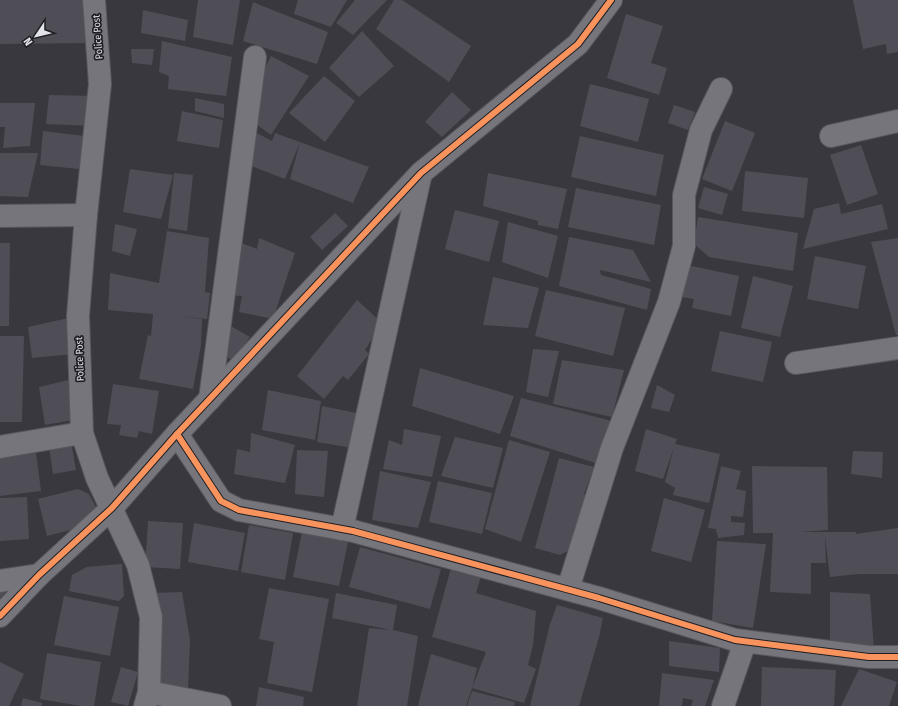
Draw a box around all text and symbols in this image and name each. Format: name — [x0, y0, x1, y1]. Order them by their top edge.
street label: Police Post — [90, 14, 106, 60]
north arrow — [16, 16, 56, 56]
text: N — [21, 35, 35, 48]
street label: Police Post — [73, 336, 87, 381]

